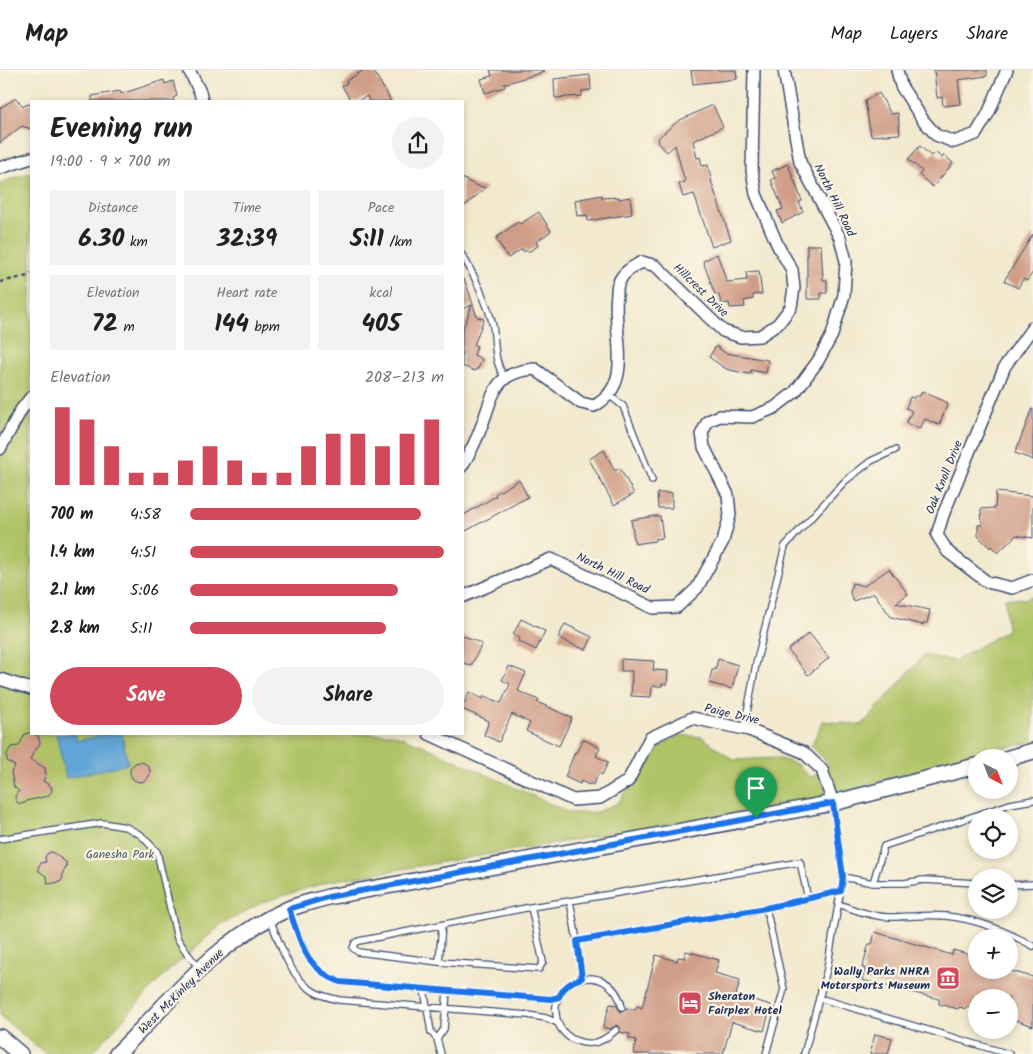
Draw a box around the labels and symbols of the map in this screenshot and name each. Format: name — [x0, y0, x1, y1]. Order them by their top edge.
street label: North Hill Road — [809, 161, 861, 241]
street label: Hillcrest Drive — [668, 259, 733, 322]
street label: Oak Knoll Drive — [921, 437, 968, 517]
street label: North Hill Road — [573, 548, 653, 600]
street label: Paige Drive — [702, 699, 762, 730]
north arrow — [968, 749, 1018, 799]
pin — [735, 767, 777, 818]
park label: Ganesha Park — [86, 845, 155, 864]
street label: West McKinley Avenue — [134, 944, 229, 1039]
place label: Wally Parks NHRA Motorsports Museum — [821, 962, 930, 995]
museum icon: Wally Parks NHRA Motorsports Museum — [935, 965, 961, 991]
place label: Sheraton Fairplex Hotel — [708, 987, 782, 1020]
hotel icon: Sheraton Fairplex Hotel — [677, 990, 703, 1016]

